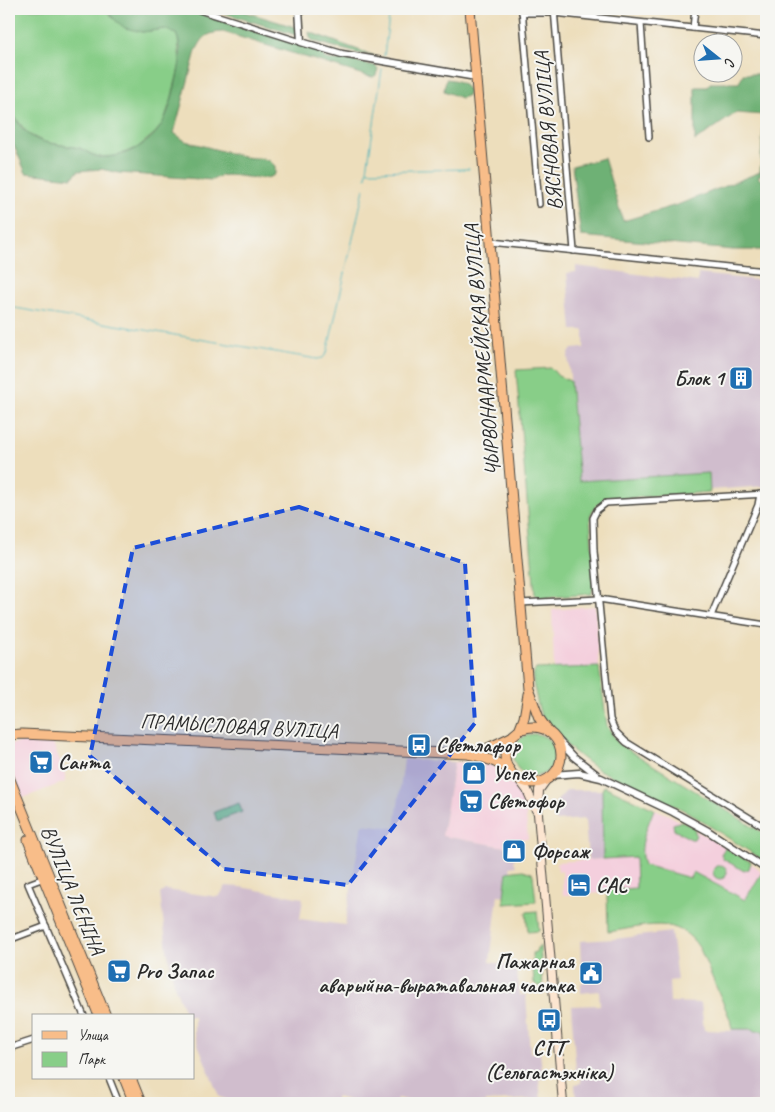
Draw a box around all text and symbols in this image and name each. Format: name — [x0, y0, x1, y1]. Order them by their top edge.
north arrow — [692, 32, 742, 82]
street label: ВЯСНОВАЯ ВУЛІЦА — [528, 49, 568, 211]
text: С — [720, 56, 739, 69]
street label: ЧЫРВОНААРМЕЙСКАЯ ВУЛІЦА — [458, 222, 506, 477]
place label: Блок 1 — [674, 365, 727, 391]
building icon: Блок 1 — [728, 365, 754, 391]
street label: ПРАМЫСЛОВАЯ ВУЛІЦА — [140, 708, 340, 744]
bus stop icon: Светлафор — [406, 732, 432, 758]
place label: Светлафор — [436, 732, 521, 758]
supermarket icon: Санта — [28, 749, 54, 775]
place label: Санта — [58, 749, 112, 775]
shop icon: Успех — [461, 760, 487, 786]
place label: Успех — [492, 760, 537, 786]
supermarket icon: Светофор — [458, 788, 484, 814]
place label: Светофор — [488, 788, 566, 814]
street label: ВУЛІЦА ЛЕНІНА — [35, 822, 111, 960]
shop icon: Форсаж — [501, 838, 527, 864]
place label: Форсаж — [532, 838, 591, 864]
hotel icon: САС — [566, 872, 592, 898]
place label: САС — [596, 872, 631, 898]
place label: Пажарная аварыйна-выратавальная частка — [318, 948, 576, 998]
supermarket icon: Pro Запас — [106, 958, 132, 984]
place label: Pro Запас — [136, 958, 215, 984]
public building icon: Пажарная аварыйна-выратавальная частка — [578, 960, 604, 986]
bus stop icon: СГТ (Сельгастэхніка) — [536, 1007, 562, 1033]
legend — [32, 1014, 195, 1080]
text: Улица — [78, 1026, 109, 1045]
place label: СГТ (Сельгастэхніка) — [485, 1035, 615, 1085]
text: Парк — [78, 1050, 106, 1069]

